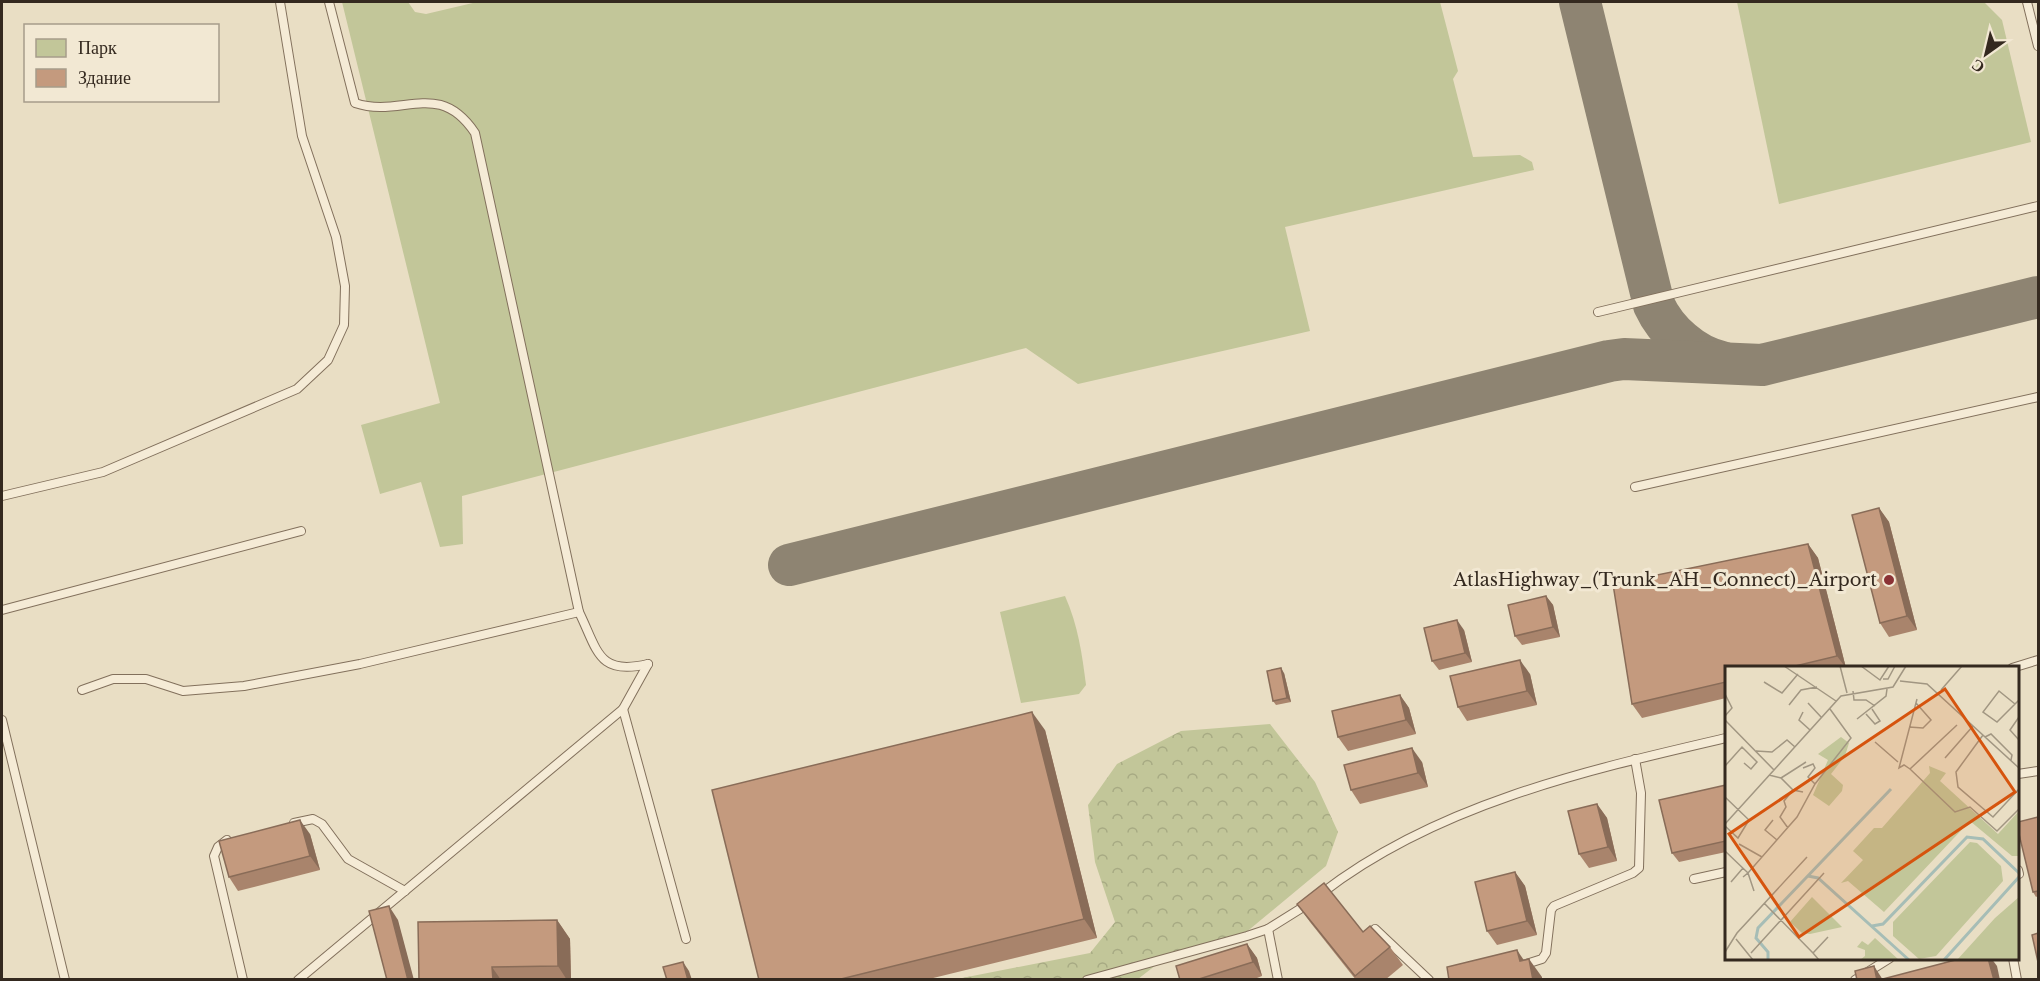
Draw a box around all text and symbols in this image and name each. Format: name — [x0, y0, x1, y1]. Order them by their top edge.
legend — [24, 24, 219, 102]
north arrow — [1956, 24, 2016, 84]
text: Парк — [78, 37, 117, 59]
text: С — [1967, 55, 1988, 78]
text: Здание — [78, 67, 131, 89]
place label: AtlasHighway_(Trunk_AH_Connect)_Airport — [1452, 569, 1877, 591]
marker: AtlasHighway_(Trunk_AH_Connect)_Airport — [1882, 573, 1896, 587]
inset map — [1725, 666, 2019, 960]

